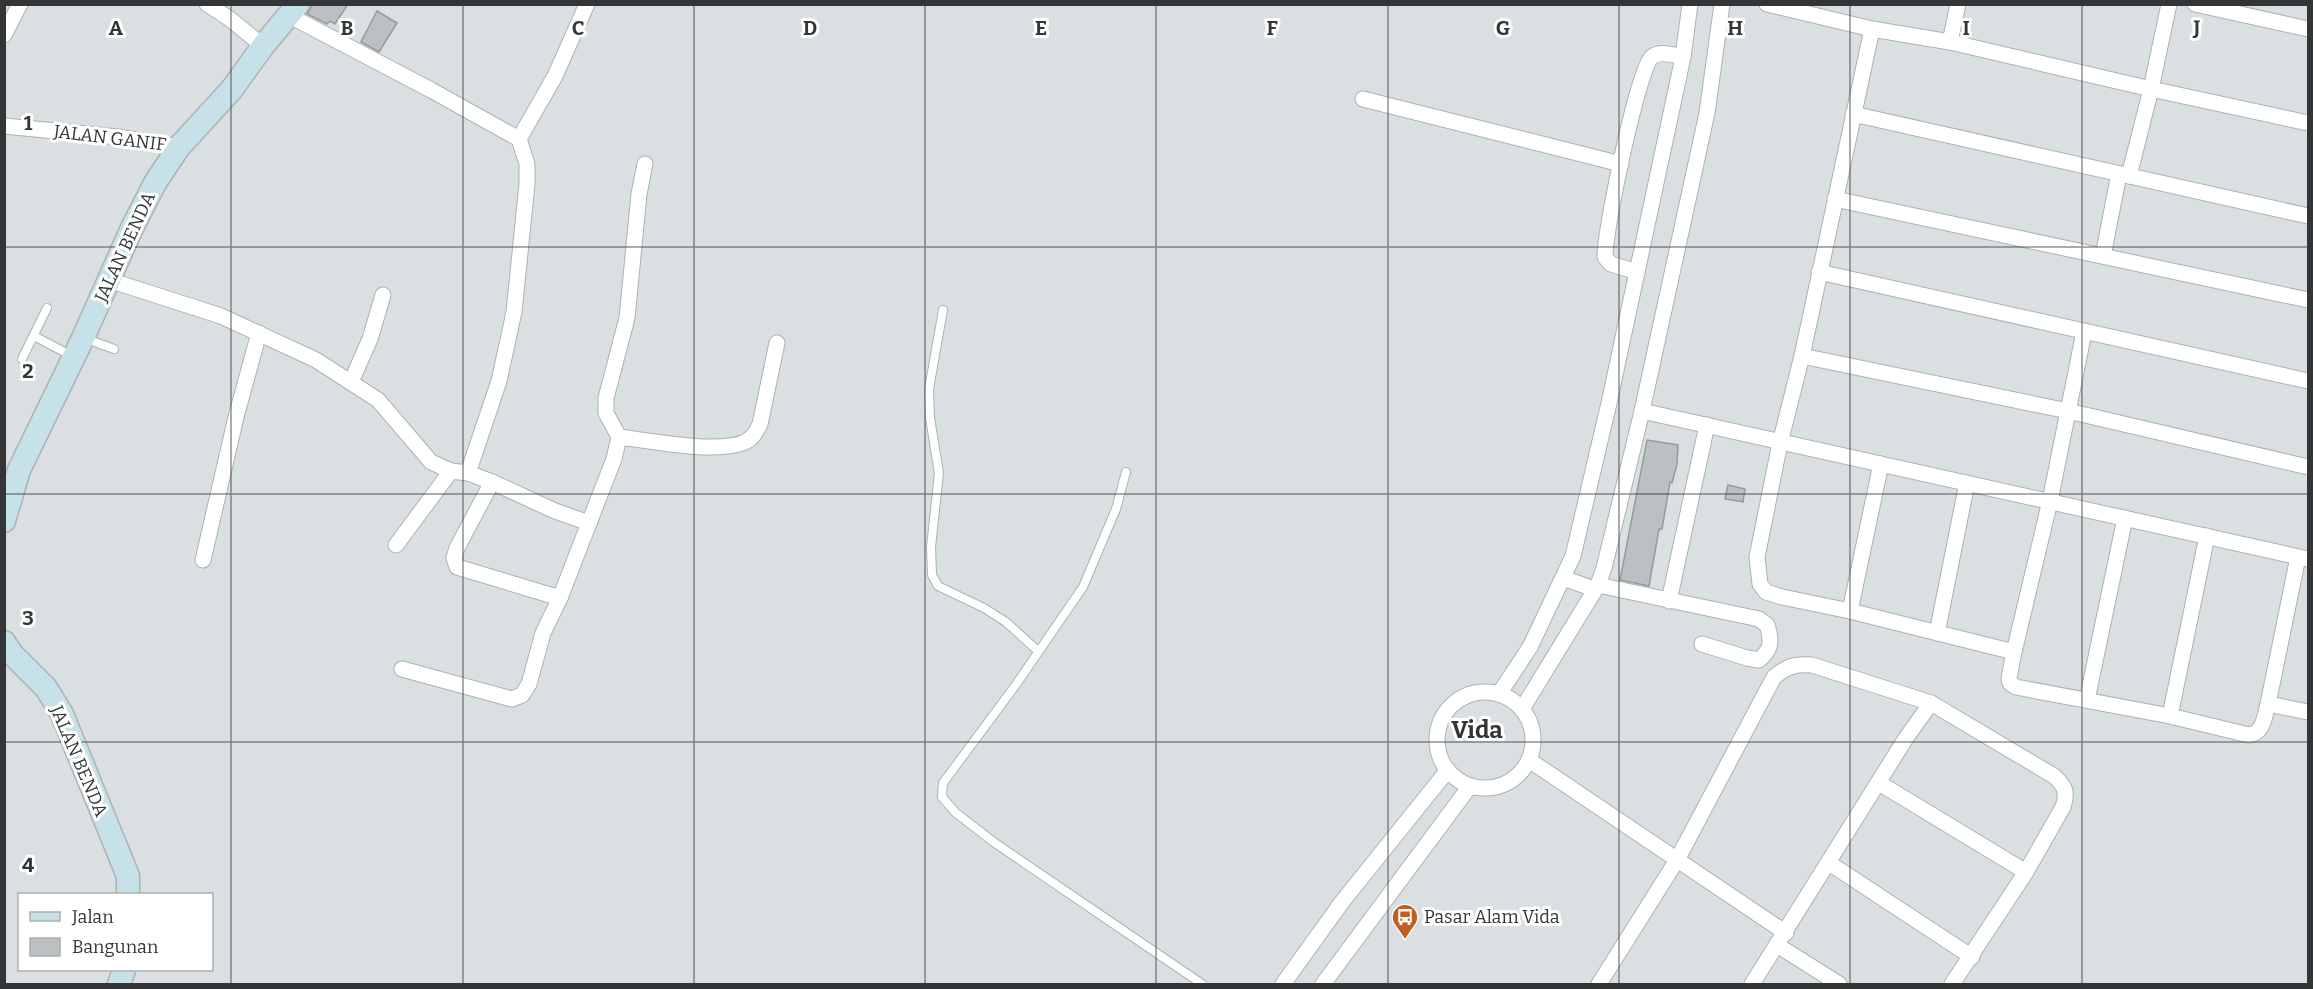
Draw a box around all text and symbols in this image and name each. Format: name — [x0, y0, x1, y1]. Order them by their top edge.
text: A — [109, 16, 124, 40]
text: B — [341, 16, 354, 40]
text: C — [572, 16, 584, 40]
text: D — [803, 16, 817, 40]
text: E — [1035, 16, 1047, 40]
text: F — [1266, 16, 1278, 40]
text: G — [1496, 16, 1510, 40]
text: H — [1727, 16, 1743, 40]
text: I — [1962, 16, 1970, 40]
text: J — [2193, 16, 2201, 40]
text: 1 — [24, 111, 33, 135]
street label: JALAN GANIF — [52, 120, 167, 156]
street label: JALAN BENDA — [90, 188, 160, 306]
text: 2 — [22, 359, 34, 383]
text: 3 — [22, 606, 34, 630]
street label: JALAN BENDA — [45, 701, 112, 820]
district label: Vida — [1451, 716, 1503, 744]
text: 4 — [22, 853, 34, 877]
legend — [18, 893, 213, 971]
bus stop icon: Pasar Alam Vida — [1390, 902, 1420, 940]
text: Jalan — [71, 906, 114, 928]
place label: Pasar Alam Vida — [1424, 906, 1560, 928]
text: Bangunan — [72, 936, 159, 958]

